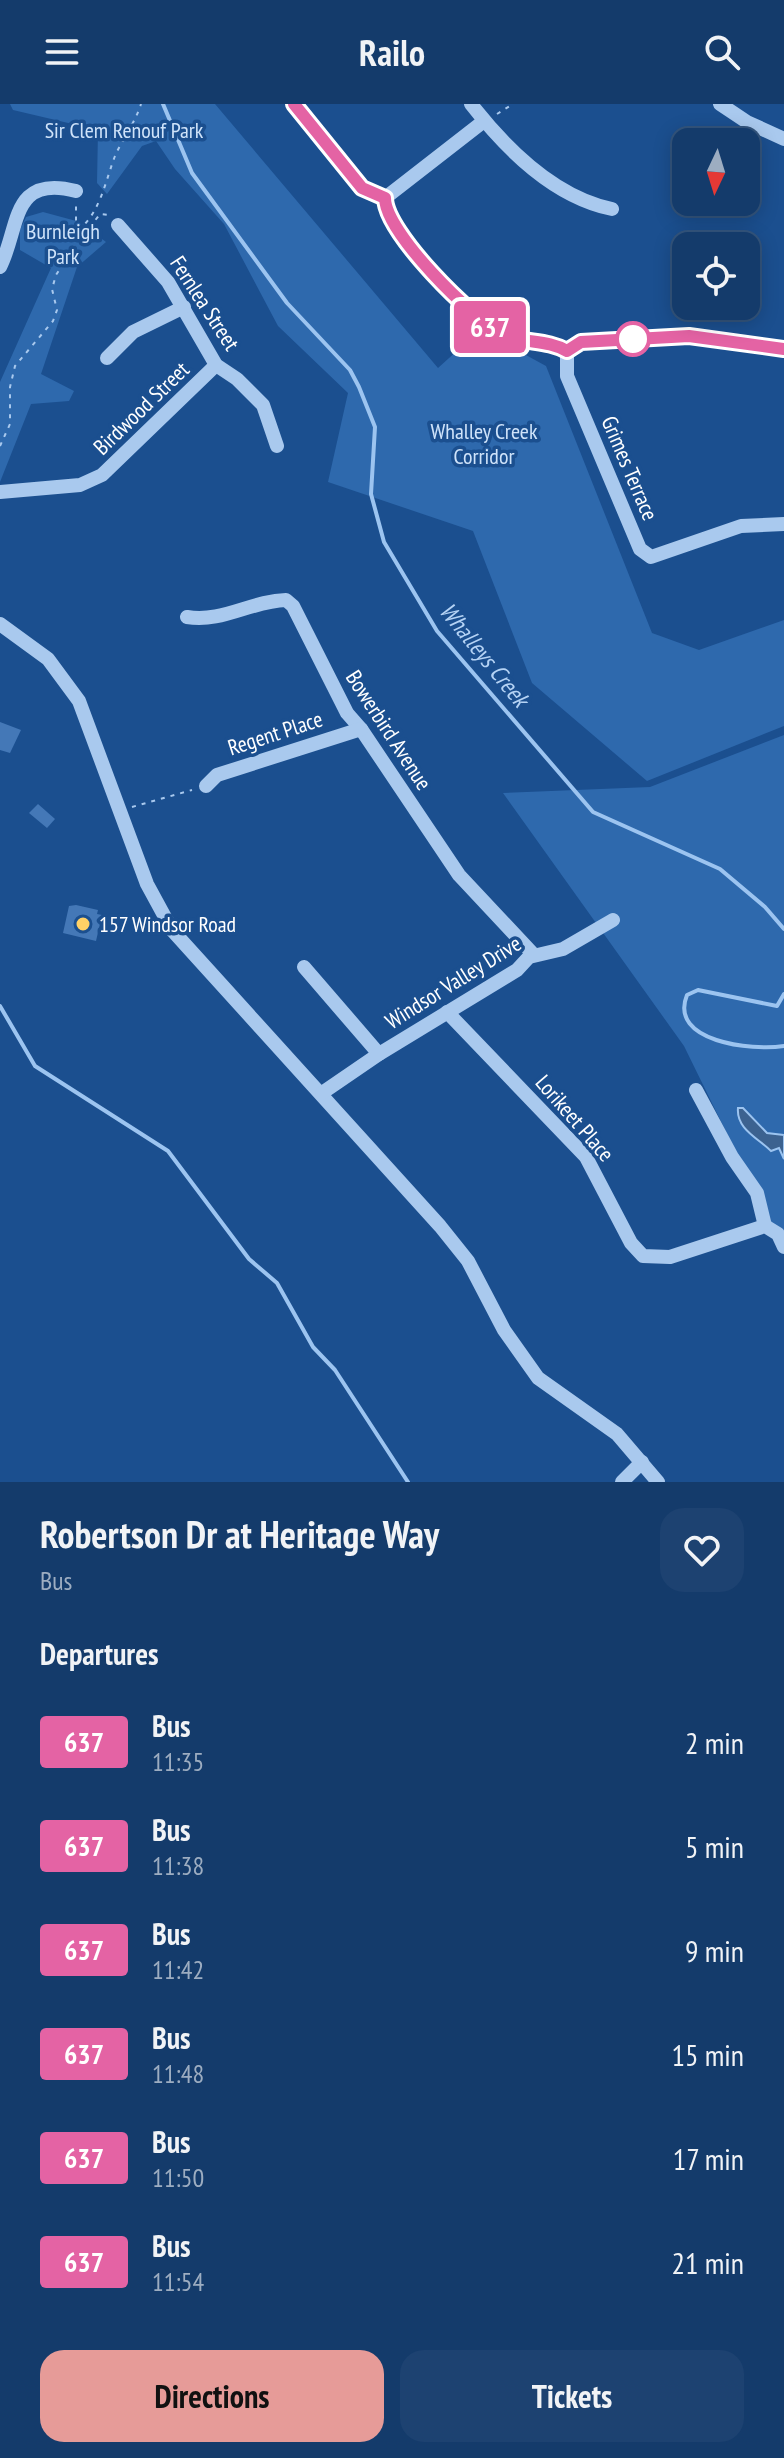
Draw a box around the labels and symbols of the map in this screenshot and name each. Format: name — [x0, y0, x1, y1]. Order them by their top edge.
park label: Sir Clem Renouf Park — [45, 116, 204, 144]
north arrow — [672, 128, 760, 216]
park label: Burnleigh Park — [26, 217, 100, 270]
street label: Fernlea Street — [164, 250, 246, 356]
line badge: 637 — [444, 301, 536, 353]
unlabelled marker — [616, 322, 650, 356]
street label: Birdwood Street — [87, 355, 195, 461]
street label: Grimes Terrace — [596, 412, 664, 524]
park label: Whalley Creek Corridor — [431, 417, 538, 470]
water label: Whalleys Creek — [433, 596, 538, 715]
street label: Bowerbird Avenue — [340, 665, 438, 795]
street label: Regent Place — [224, 705, 326, 761]
place label: 157 Windsor Road — [99, 910, 236, 938]
marker: 157 Windsor Road — [74, 915, 92, 933]
street label: Windsor Valley Drive — [380, 929, 526, 1035]
street label: Lorikeet Place — [530, 1069, 620, 1167]

